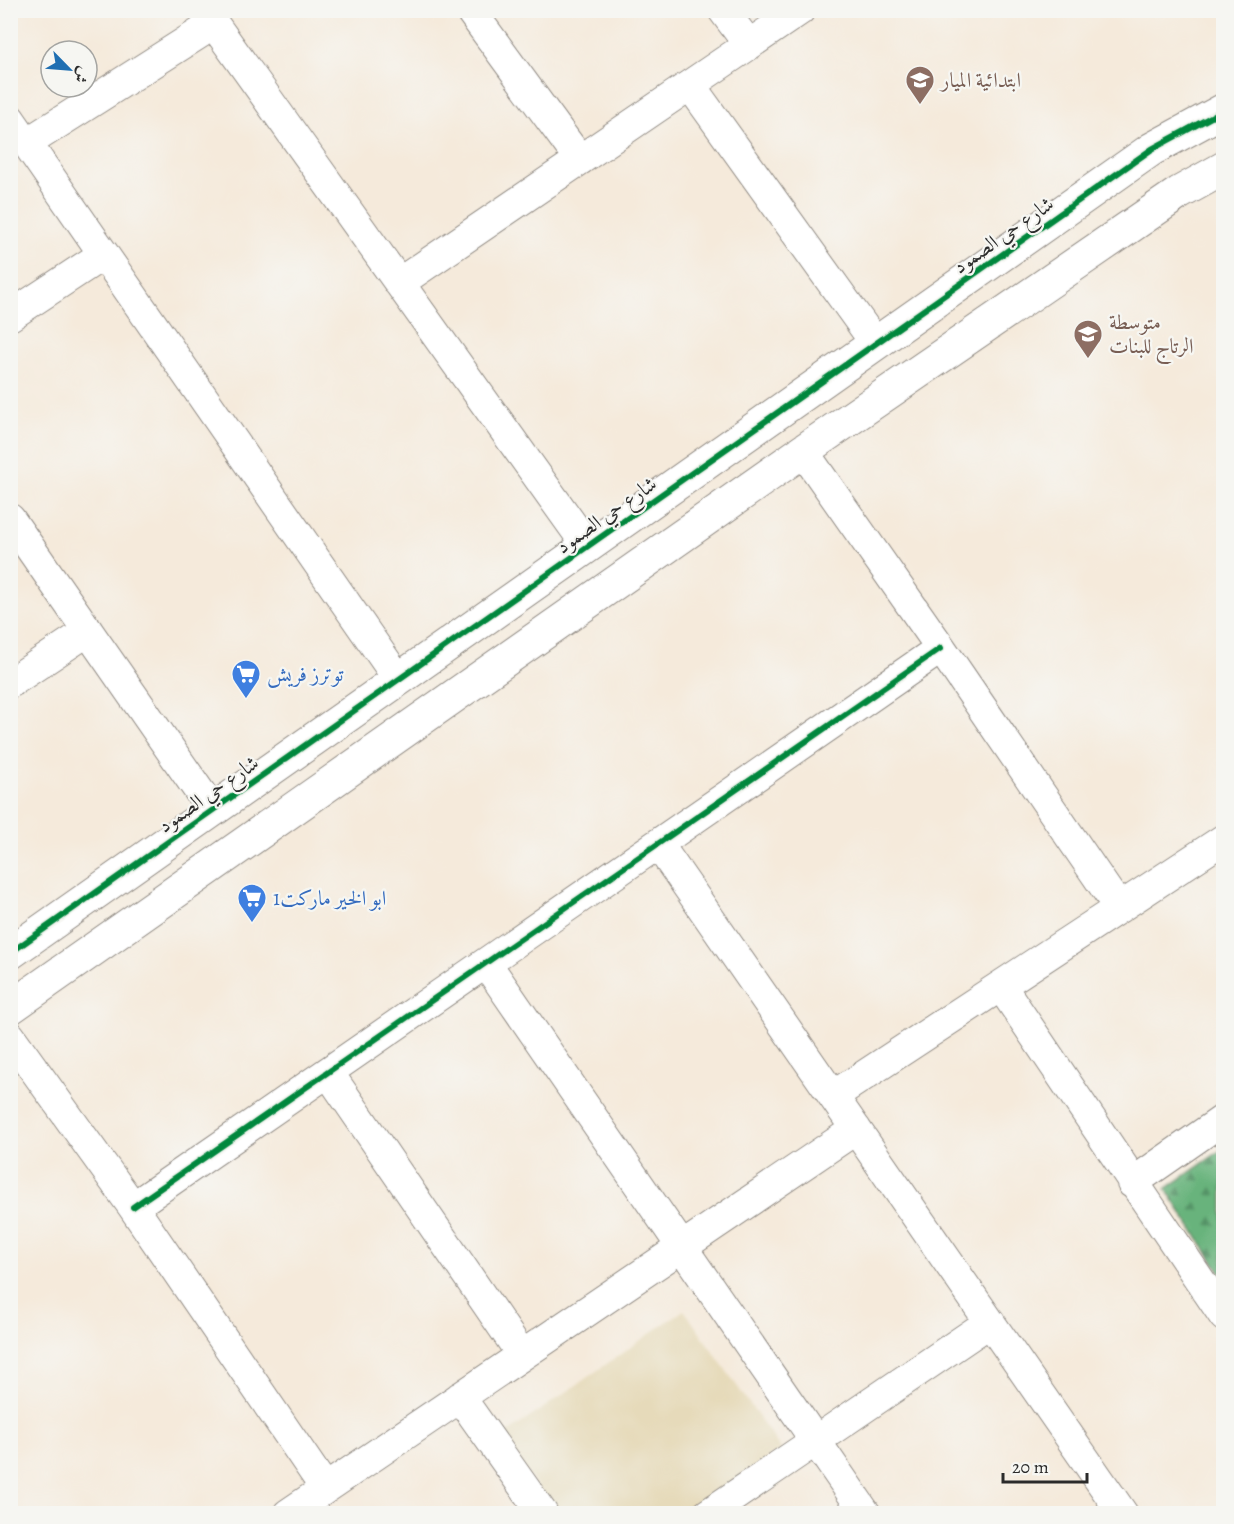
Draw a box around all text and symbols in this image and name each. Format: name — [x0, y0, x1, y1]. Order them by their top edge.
north arrow — [39, 39, 99, 99]
text: ش — [68, 63, 95, 87]
school or university icon: ابتدائية الميار — [904, 64, 936, 106]
place label: ابتدائية الميار — [939, 66, 1021, 94]
street label: شارع حي الصمود — [947, 190, 1061, 283]
place label: متوسطة الرتاج للبنات — [1109, 308, 1194, 365]
school or university icon: متوسطة الرتاج للبنات — [1072, 318, 1104, 360]
street label: شارع حي الصمود — [550, 470, 664, 563]
supermarket icon: توترز فريش — [230, 658, 262, 700]
place label: توترز فريش — [267, 660, 344, 688]
street label: شارع حي الصمود — [152, 749, 266, 842]
supermarket icon: ابو الخير ماركت1 — [236, 882, 268, 924]
place label: ابو الخير ماركت1 — [273, 884, 386, 912]
scale bar — [1003, 1446, 1087, 1484]
text: 20 m — [1012, 1455, 1049, 1479]

